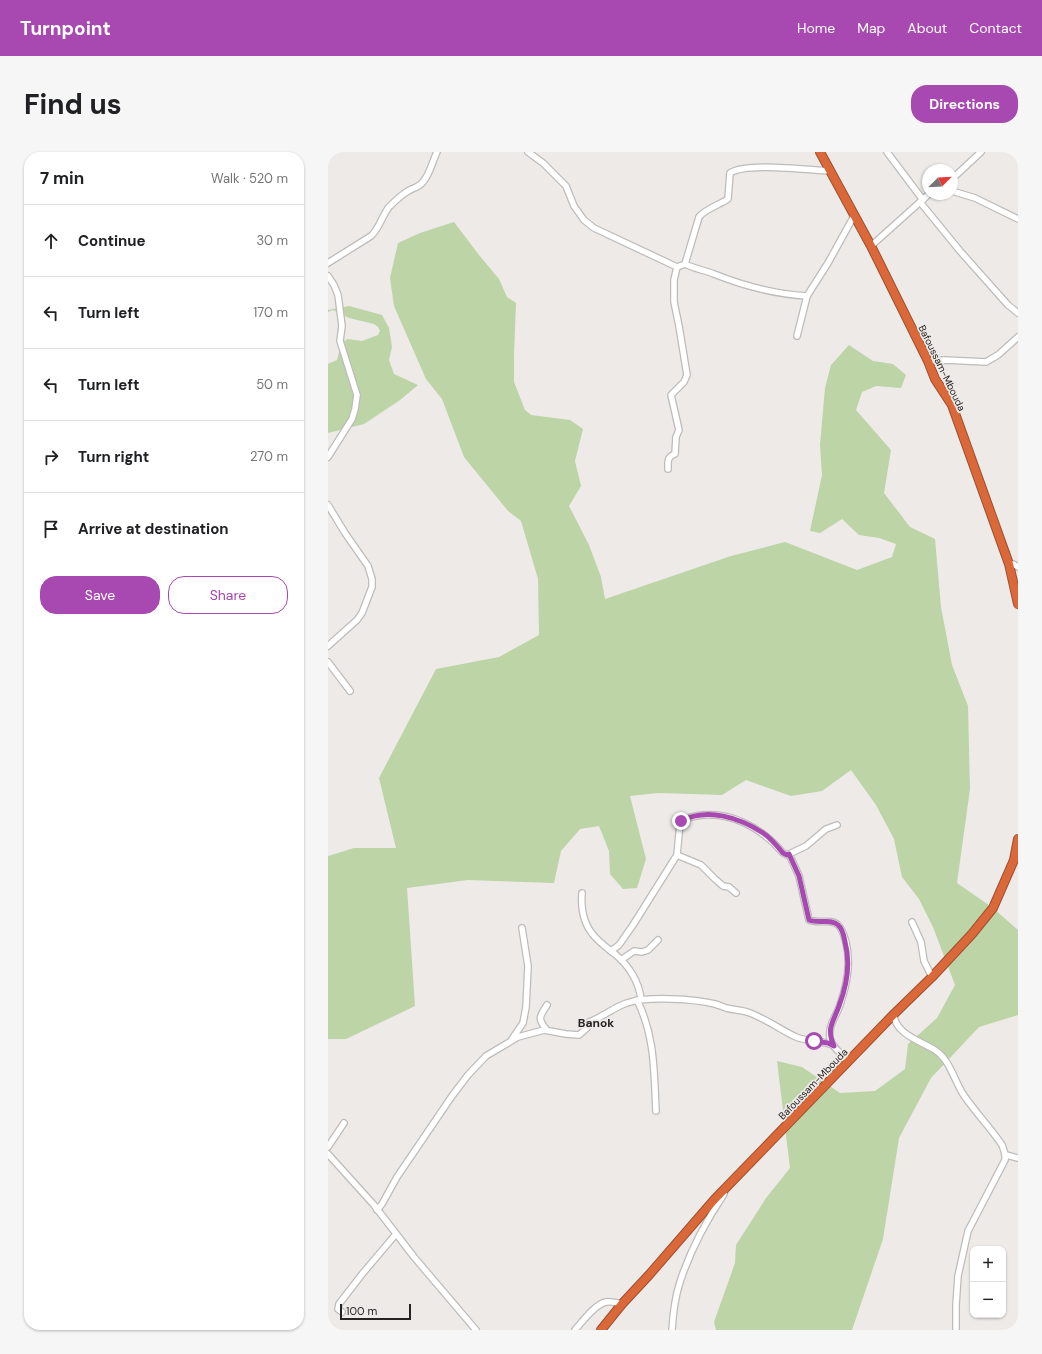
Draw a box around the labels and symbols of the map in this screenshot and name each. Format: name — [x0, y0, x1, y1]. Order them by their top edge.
north arrow — [922, 164, 958, 200]
street label: Bafoussam-Mbouda — [916, 323, 968, 413]
route end — [672, 812, 690, 830]
district label: Banok — [578, 1015, 614, 1031]
route start — [805, 1032, 823, 1050]
street label: Bafoussam-Mbouda — [776, 1046, 850, 1122]
scale bar — [340, 1302, 411, 1321]

